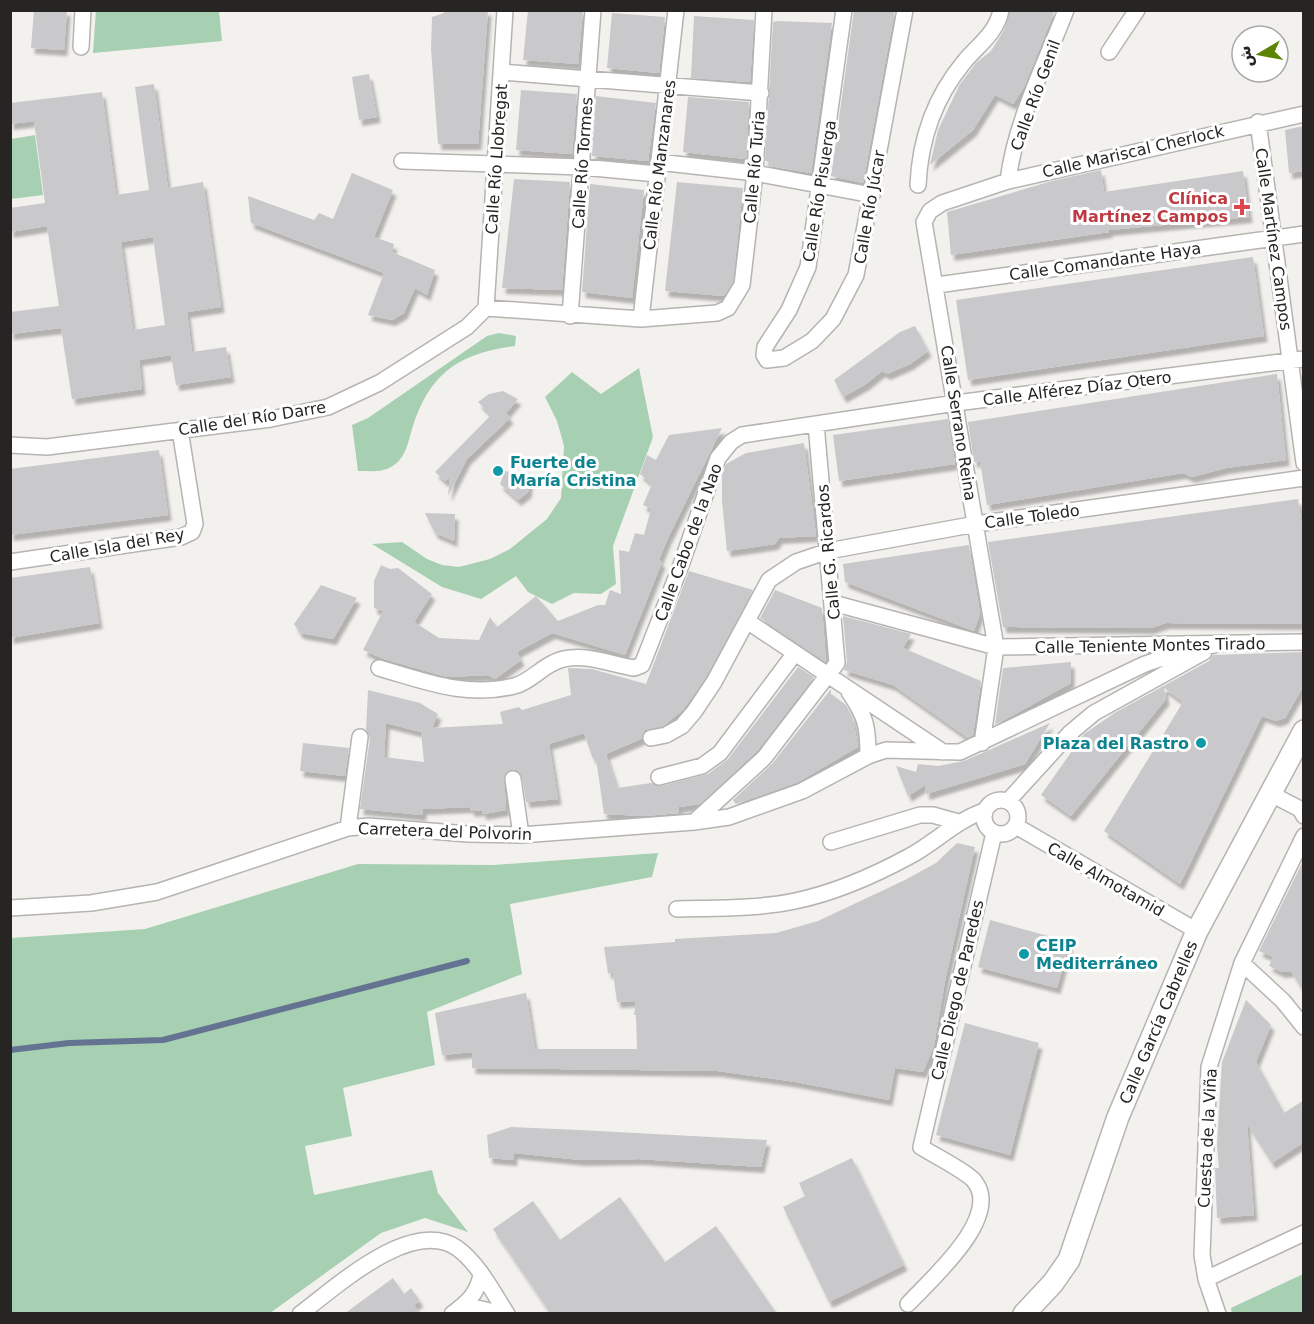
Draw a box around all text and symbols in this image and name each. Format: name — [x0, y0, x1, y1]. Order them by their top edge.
north arrow — [1230, 24, 1290, 84]
street label: Calle Río Genil — [1007, 37, 1064, 153]
text: ش — [1234, 44, 1257, 69]
street label: Calle Río Manzanares — [640, 79, 679, 251]
street label: Calle Río Llobregat — [482, 83, 511, 235]
street label: Calle Río Tormes — [568, 96, 597, 230]
street label: Calle Río Turia — [740, 110, 769, 224]
street label: Calle Río Pisuerga — [799, 119, 840, 263]
street label: Calle Mariscal Cherlock — [1040, 121, 1227, 182]
street label: Calle Martínez Campos — [1251, 147, 1296, 332]
street label: Calle Río Júcar — [850, 148, 889, 266]
place label: Clínica Martínez Campos — [1072, 189, 1228, 226]
marker: Clínica Martínez Campos — [1233, 198, 1251, 216]
street label: Calle Comandante Haya — [1008, 239, 1202, 284]
street label: Calle Serrano Reina — [937, 344, 980, 502]
street label: Calle Alférez Díaz Otero — [982, 367, 1173, 410]
street label: Calle del Río Darre — [177, 397, 327, 440]
place label: Fuerte de María Cristina — [510, 453, 636, 490]
street label: Calle Cabo de la Nao — [651, 461, 726, 624]
marker: Fuerte de María Cristina — [491, 464, 505, 478]
street label: Calle G. Ricardos — [813, 483, 844, 621]
street label: Calle Toledo — [983, 500, 1081, 533]
street label: Calle Isla del Rey — [48, 524, 186, 567]
street label: Calle Teniente Montes Tirado — [1034, 634, 1266, 657]
place label: Plaza del Rastro — [1043, 734, 1189, 753]
marker: Plaza del Rastro — [1194, 736, 1208, 750]
street label: Carretera del Polvorin — [358, 819, 532, 844]
street label: Calle Almotamid — [1044, 838, 1168, 921]
street label: Calle Diego de Paredes — [927, 898, 988, 1082]
place label: CEIP Mediterráneo — [1036, 936, 1158, 973]
street label: Calle García Cabrelles — [1115, 938, 1202, 1107]
marker: CEIP Mediterráneo — [1017, 947, 1031, 961]
street label: Cuesta de la Viña — [1194, 1068, 1221, 1208]

